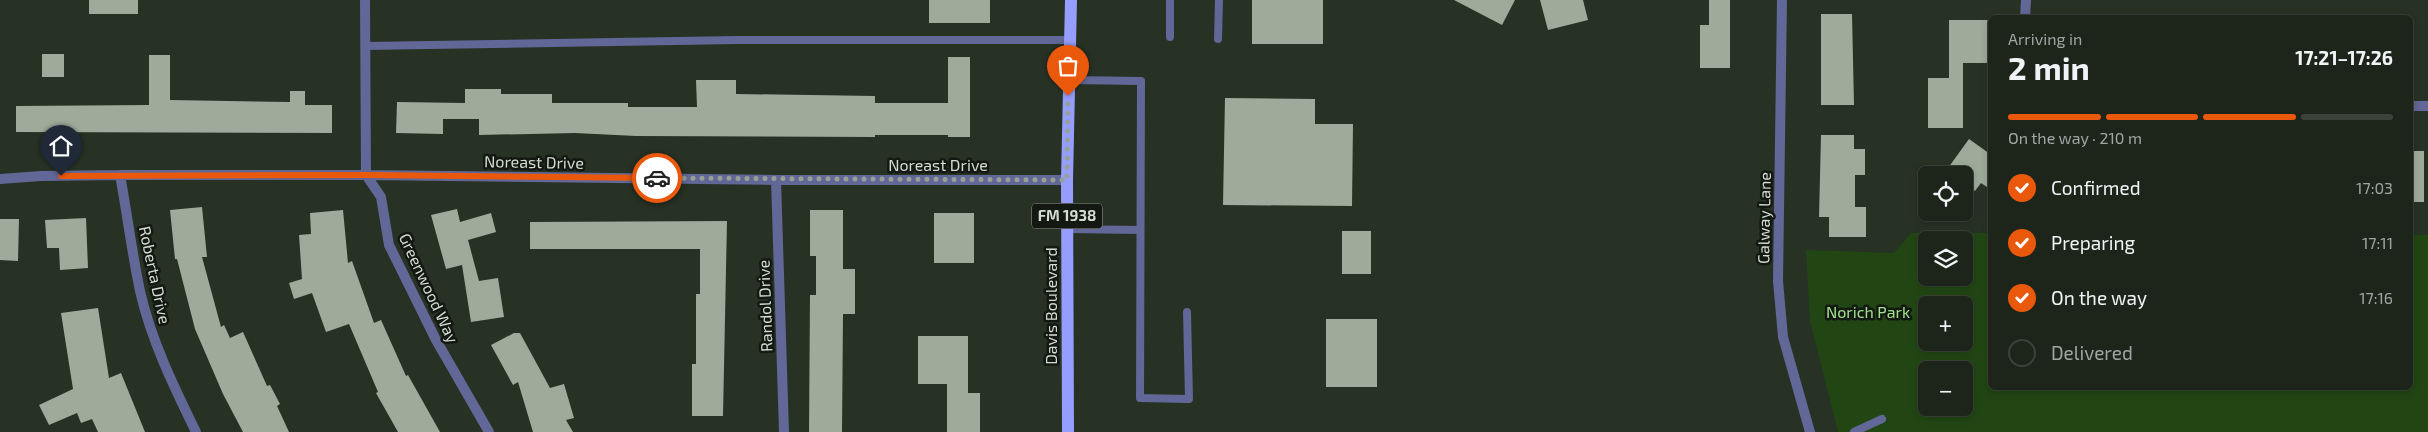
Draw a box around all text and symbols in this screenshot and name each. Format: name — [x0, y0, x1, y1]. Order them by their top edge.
text: Arriving in — [2008, 29, 2082, 48]
pin — [1047, 45, 1089, 96]
text: 17:21–17:26 — [2295, 46, 2393, 69]
text: 2 min — [2008, 48, 2090, 86]
icon: bag — [1054, 52, 1082, 80]
pin — [40, 125, 82, 176]
text: On the way · 210 m — [2008, 128, 2142, 147]
icon: home — [47, 132, 75, 160]
street label: Noreast Drive — [484, 151, 584, 172]
courier — [632, 153, 682, 203]
street label: Noreast Drive — [888, 155, 988, 174]
icon: car — [643, 164, 671, 192]
map controls — [1918, 166, 1973, 416]
button: locate — [1918, 166, 1973, 221]
street label: Galway Lane — [1753, 172, 1774, 264]
icon: check — [2008, 174, 2036, 202]
text: Confirmed — [2051, 176, 2141, 199]
text: 17:03 — [2356, 178, 2393, 197]
road number: FM 1938 — [1032, 204, 1102, 228]
street label: Roberta Drive — [136, 224, 175, 326]
icon: check — [2008, 229, 2036, 257]
street label: Greenwood Way — [396, 230, 463, 346]
button: layers — [1918, 231, 1973, 286]
text: Preparing — [2051, 231, 2135, 254]
text: 17:11 — [2362, 233, 2393, 252]
street label: Davis Boulevard — [1041, 247, 1060, 365]
street label: Randol Drive — [753, 260, 776, 352]
icon: check — [2008, 284, 2036, 312]
text: On the way — [2051, 286, 2147, 309]
text: 17:16 — [2359, 288, 2393, 307]
button: + — [1918, 296, 1973, 351]
park label: Norich Park — [1826, 302, 1910, 321]
text: Delivered — [2051, 341, 2133, 364]
button: − — [1918, 361, 1973, 416]

